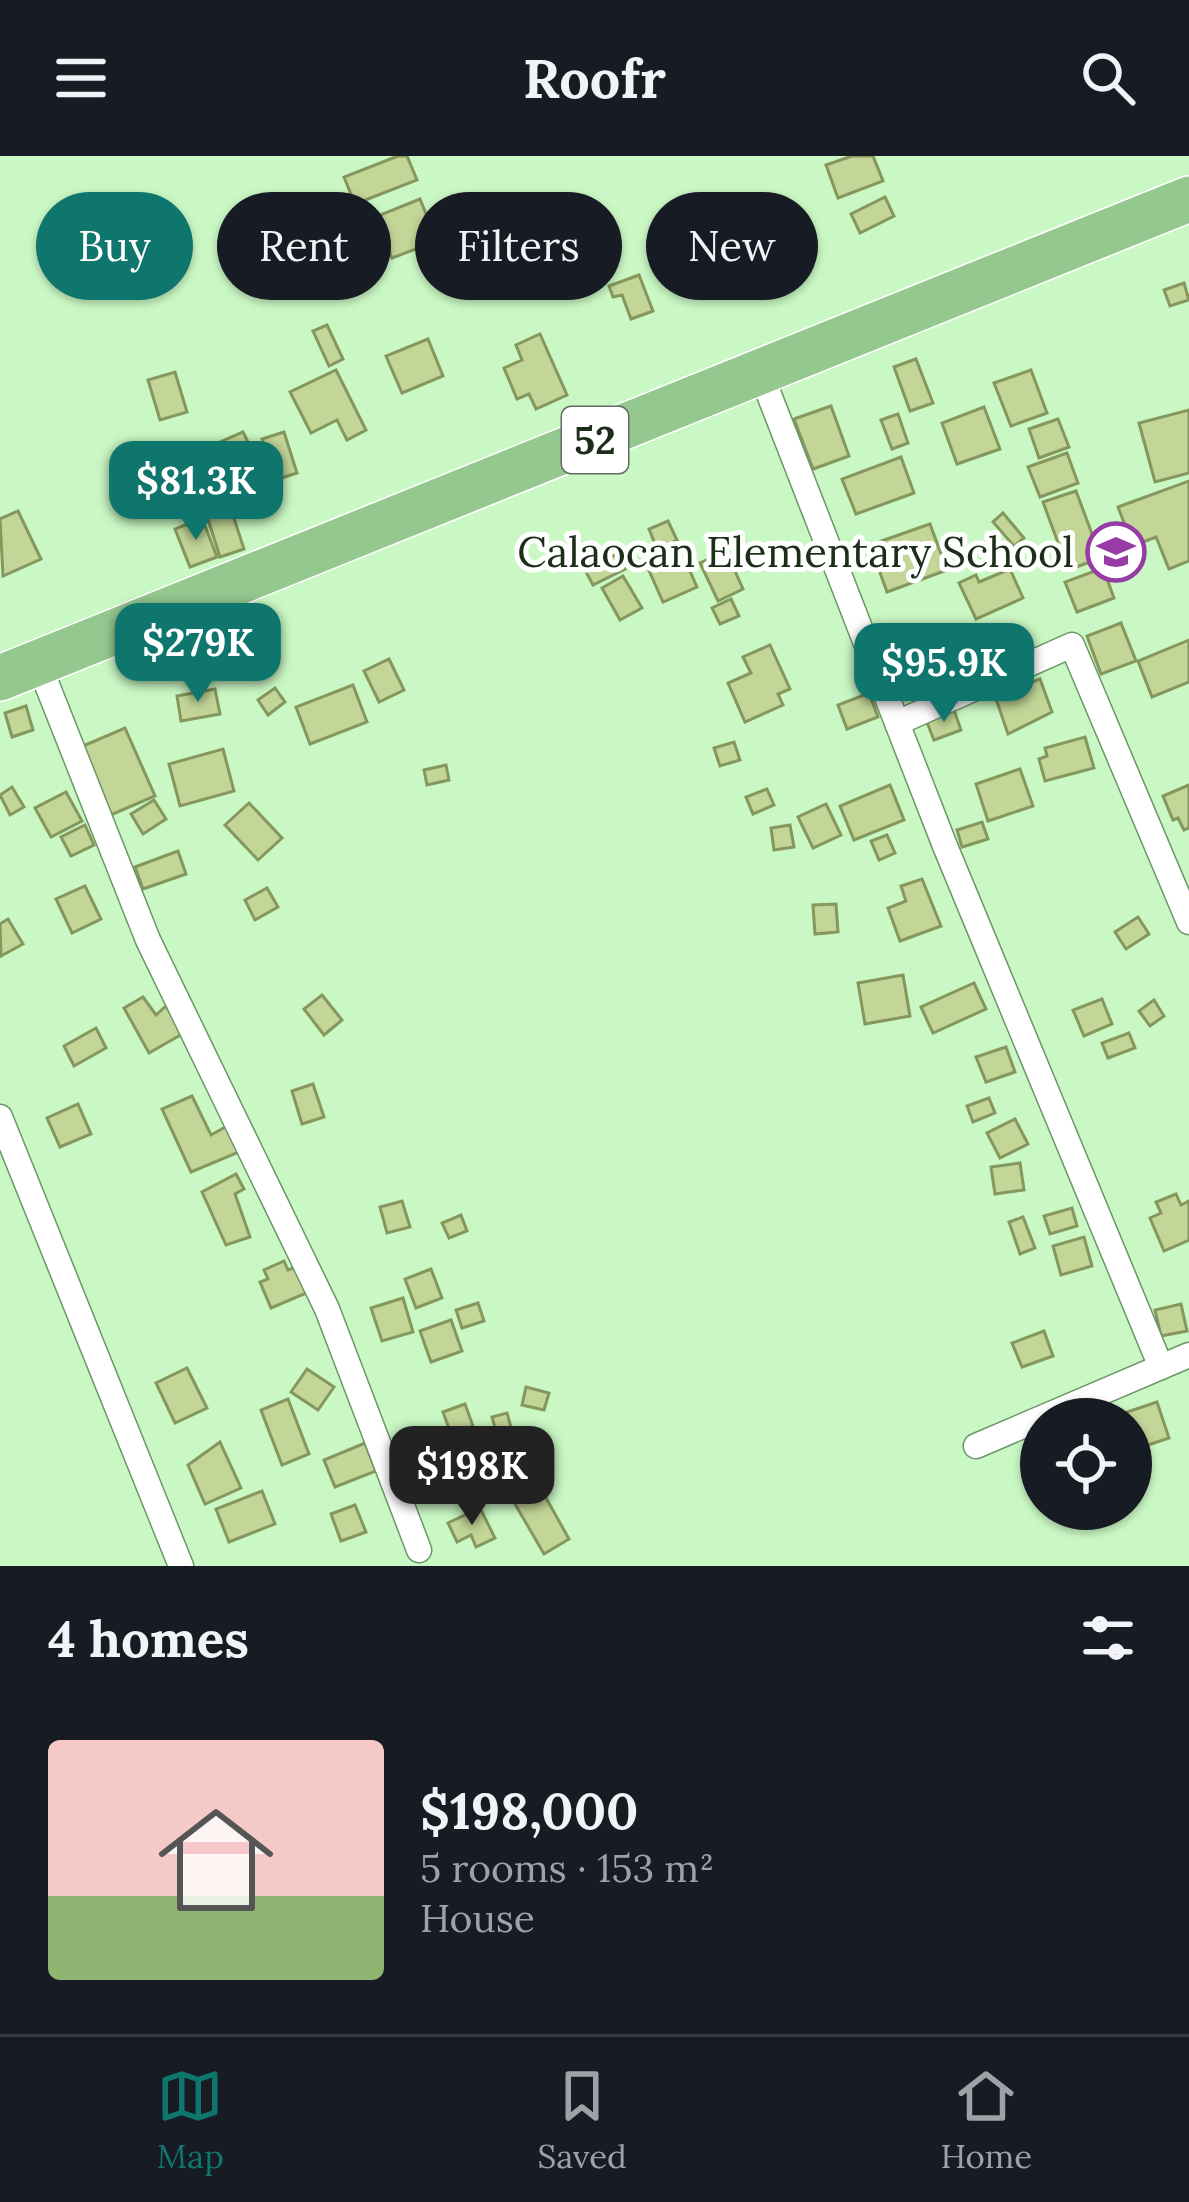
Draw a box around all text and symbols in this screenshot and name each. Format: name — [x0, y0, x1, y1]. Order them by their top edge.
text: Roofr — [523, 44, 666, 113]
icon: menu — [48, 45, 114, 111]
icon: search — [1075, 45, 1141, 111]
chip: Buy — [36, 192, 193, 300]
chip: Rent — [217, 192, 391, 300]
chip: Filters — [415, 192, 622, 300]
chip: New — [646, 192, 818, 300]
road number: 52 — [562, 407, 628, 473]
pin: $81.3K — [98, 441, 294, 543]
text: $81.3K — [136, 455, 256, 505]
school or university icon: Calaocan Elementary School — [1085, 521, 1147, 583]
place label: Calaocan Elementary School — [517, 525, 1074, 579]
pin: $279K — [114, 603, 282, 705]
text: $279K — [142, 617, 254, 667]
pin: $95.9K — [846, 623, 1042, 725]
text: $95.9K — [881, 637, 1007, 687]
map controls — [1020, 1398, 1152, 1530]
button: locate — [1020, 1398, 1152, 1530]
pin: $198K — [388, 1426, 556, 1528]
text: $198K — [416, 1440, 528, 1490]
icon: filters — [1075, 1605, 1141, 1671]
text: 4 homes — [48, 1606, 249, 1671]
text: $198,000 — [420, 1778, 639, 1843]
icon: home — [144, 1788, 288, 1932]
text: 5 rooms · 153 m² — [420, 1843, 714, 1893]
text: House — [420, 1893, 535, 1943]
tab: Map — [157, 2063, 224, 2177]
tab: Saved — [537, 2063, 627, 2177]
tab: Home — [940, 2063, 1032, 2177]

